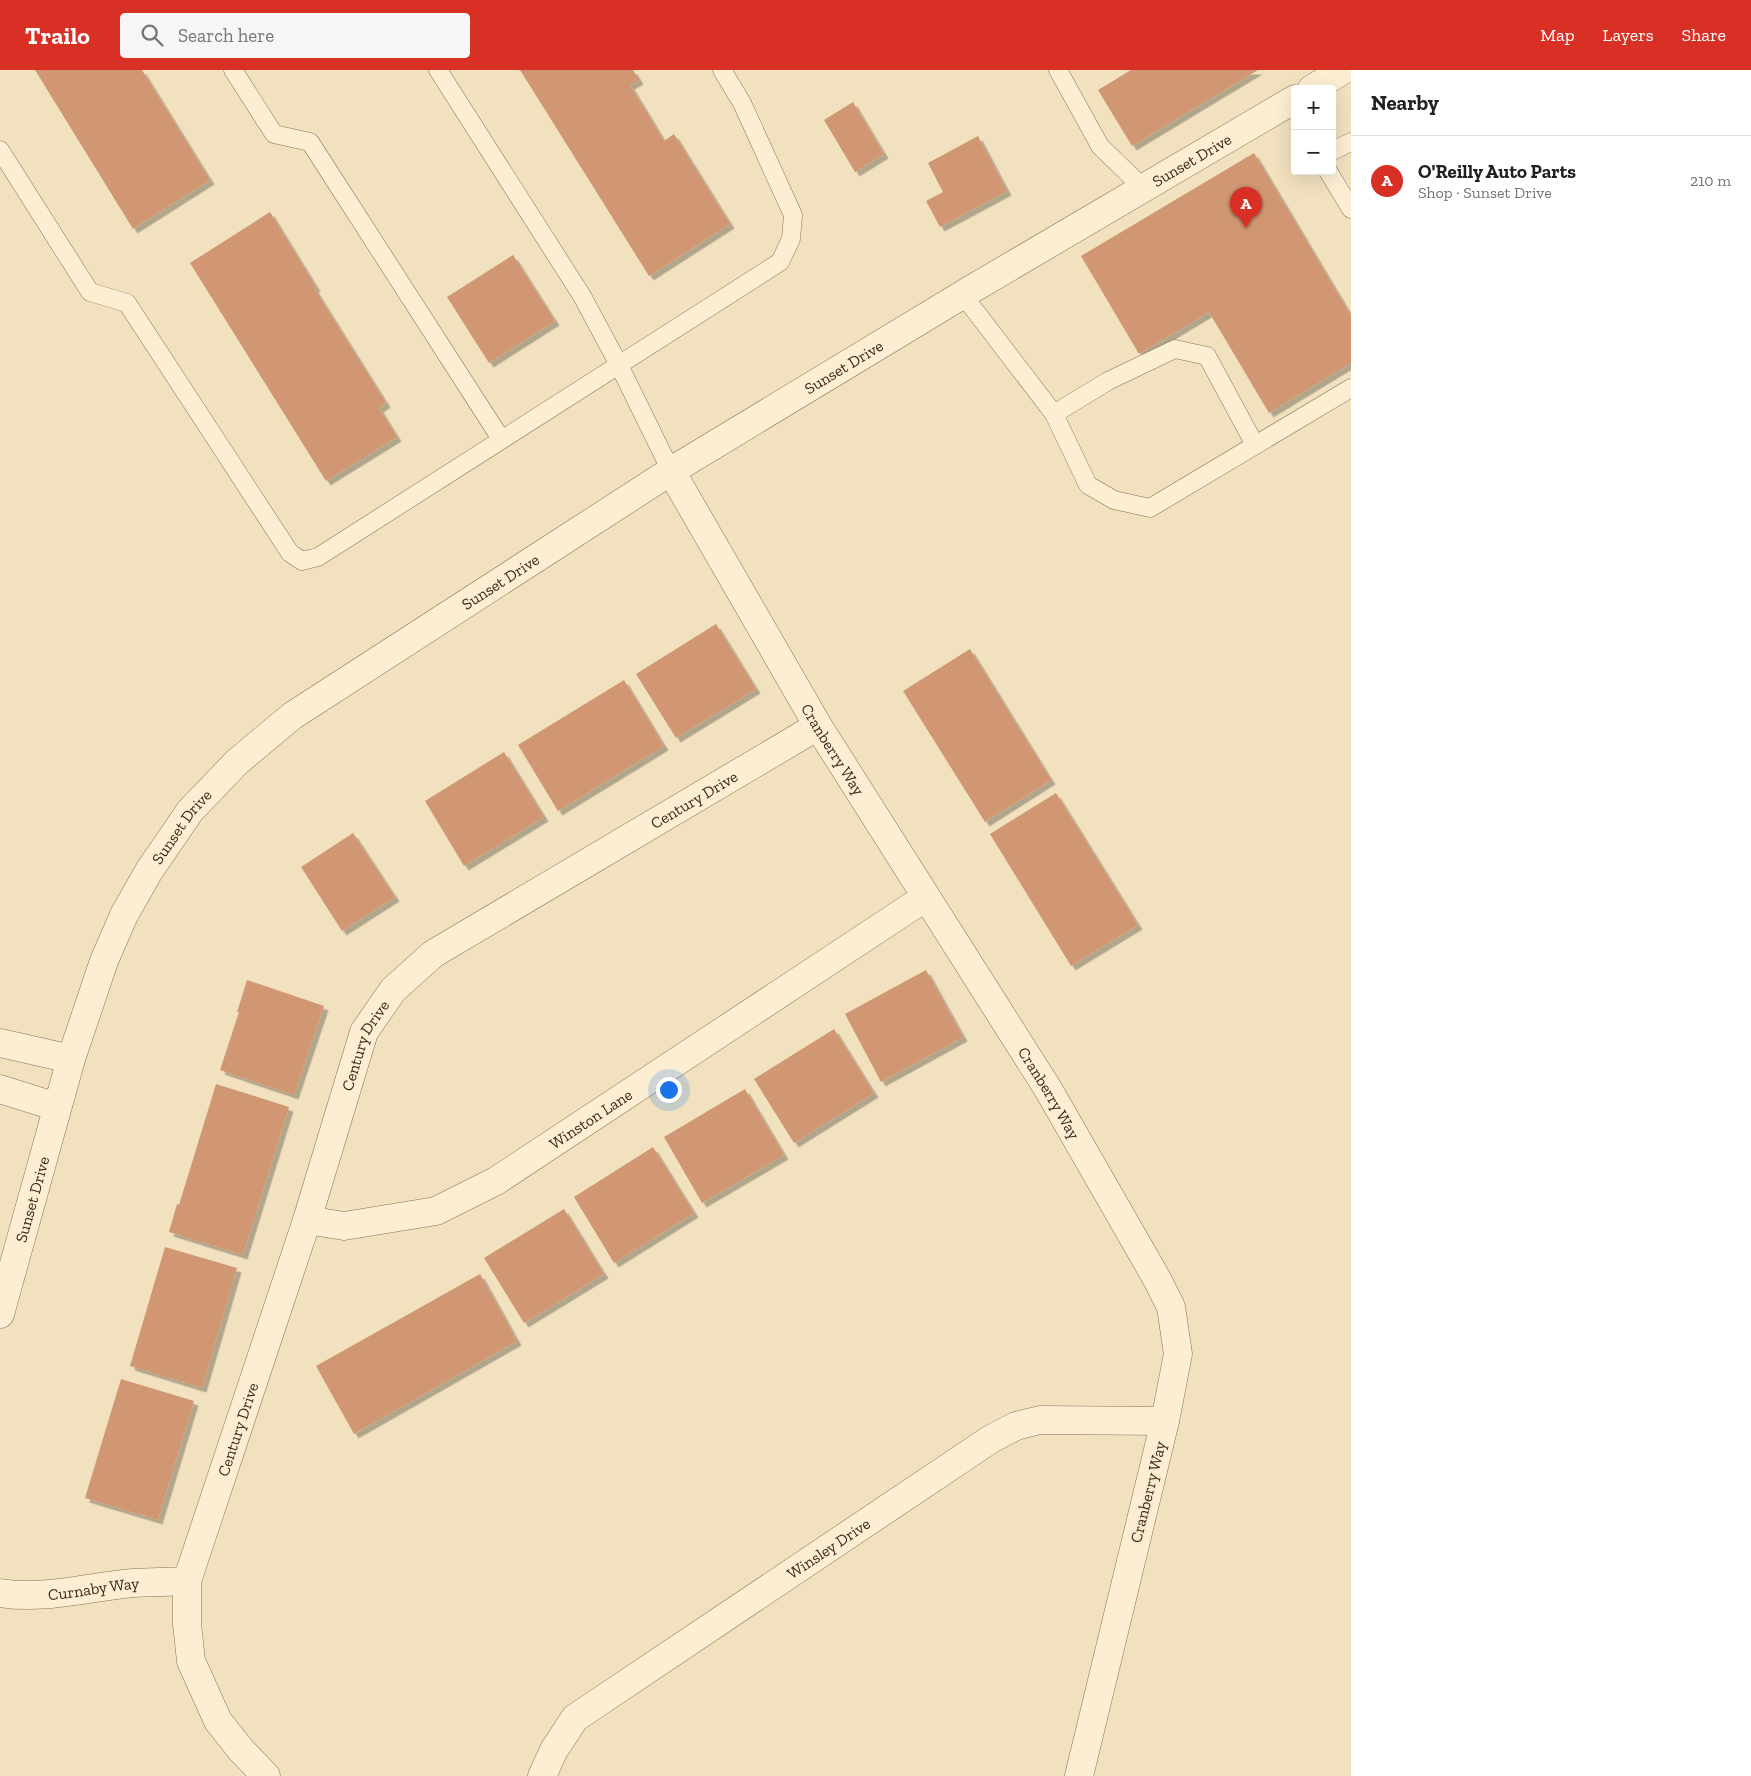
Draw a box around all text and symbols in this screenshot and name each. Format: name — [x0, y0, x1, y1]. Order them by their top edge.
search box — [120, 13, 470, 58]
text: Trailo — [25, 21, 90, 50]
icon: search — [138, 21, 166, 49]
text: Search here — [178, 24, 274, 47]
text: Map — [1540, 24, 1575, 46]
text: Layers — [1603, 24, 1654, 46]
text: Share — [1682, 24, 1726, 46]
map controls — [1291, 85, 1336, 175]
button: + — [1291, 85, 1336, 130]
text: Nearby — [1371, 90, 1439, 115]
street label: Sunset Drive — [1149, 129, 1235, 190]
button: − — [1291, 130, 1336, 175]
text: O'Reilly Auto Parts — [1418, 160, 1576, 183]
text: A — [1382, 171, 1393, 190]
text: 210 m — [1690, 171, 1731, 190]
text: Shop · Sunset Drive — [1418, 183, 1552, 202]
pin: A — [1230, 187, 1262, 228]
street label: Sunset Drive — [801, 336, 886, 398]
street label: Sunset Drive — [458, 549, 542, 613]
street label: Cranberry Way — [798, 700, 869, 799]
street label: Century Drive — [647, 766, 741, 833]
street label: Sunset Drive — [147, 785, 215, 867]
street label: Century Drive — [337, 996, 393, 1093]
street label: Cranberry Way — [1014, 1043, 1085, 1143]
your location — [656, 1077, 682, 1103]
street label: Winston Lane — [545, 1084, 636, 1153]
street label: Sunset Drive — [11, 1154, 53, 1245]
street label: Century Drive — [213, 1380, 262, 1479]
street label: Cranberry Way — [1126, 1438, 1170, 1545]
street label: Winsley Drive — [783, 1513, 874, 1583]
street label: Curnaby Way — [47, 1573, 140, 1604]

